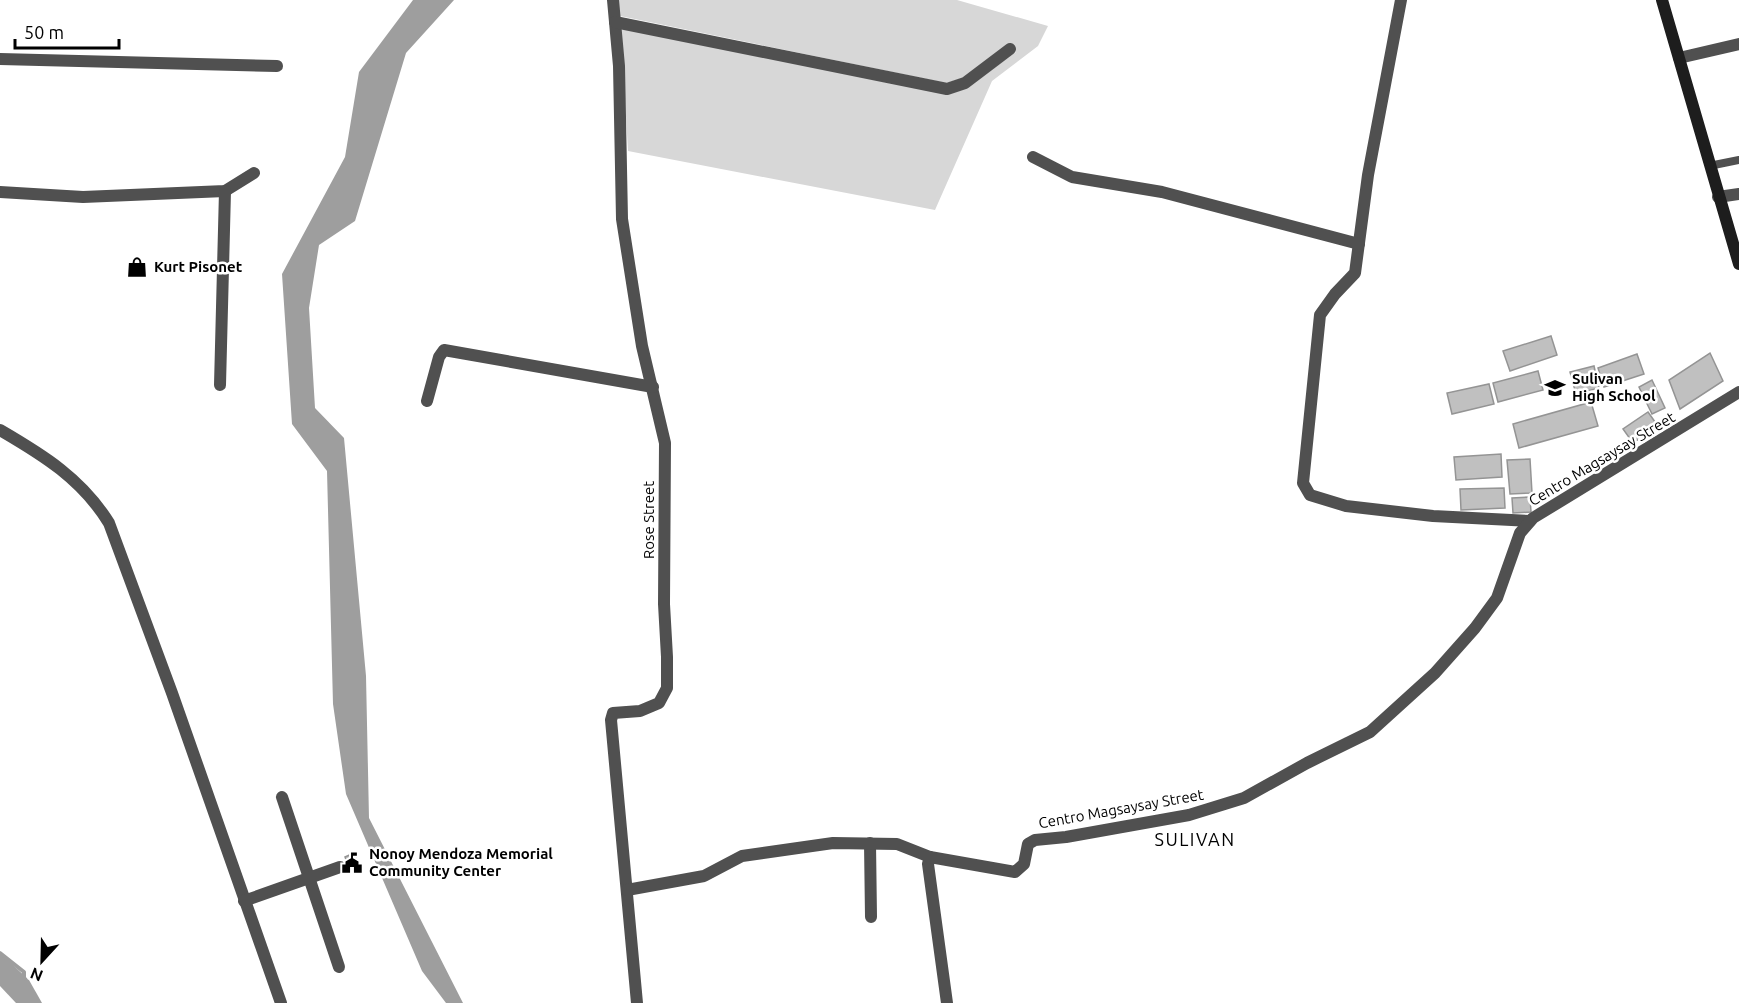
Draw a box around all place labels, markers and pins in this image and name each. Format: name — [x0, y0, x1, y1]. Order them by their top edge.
shop icon: Kurt Pisonet — [125, 255, 149, 279]
place label: Kurt Pisonet — [154, 258, 243, 275]
place label: Sulivan High School — [1572, 370, 1656, 404]
school or university icon: Sulivan High School — [1543, 376, 1567, 400]
place label: Nonoy Mendoza Memorial Community Center — [369, 845, 553, 879]
public building icon: Nonoy Mendoza Memorial Community Center — [340, 851, 364, 875]

